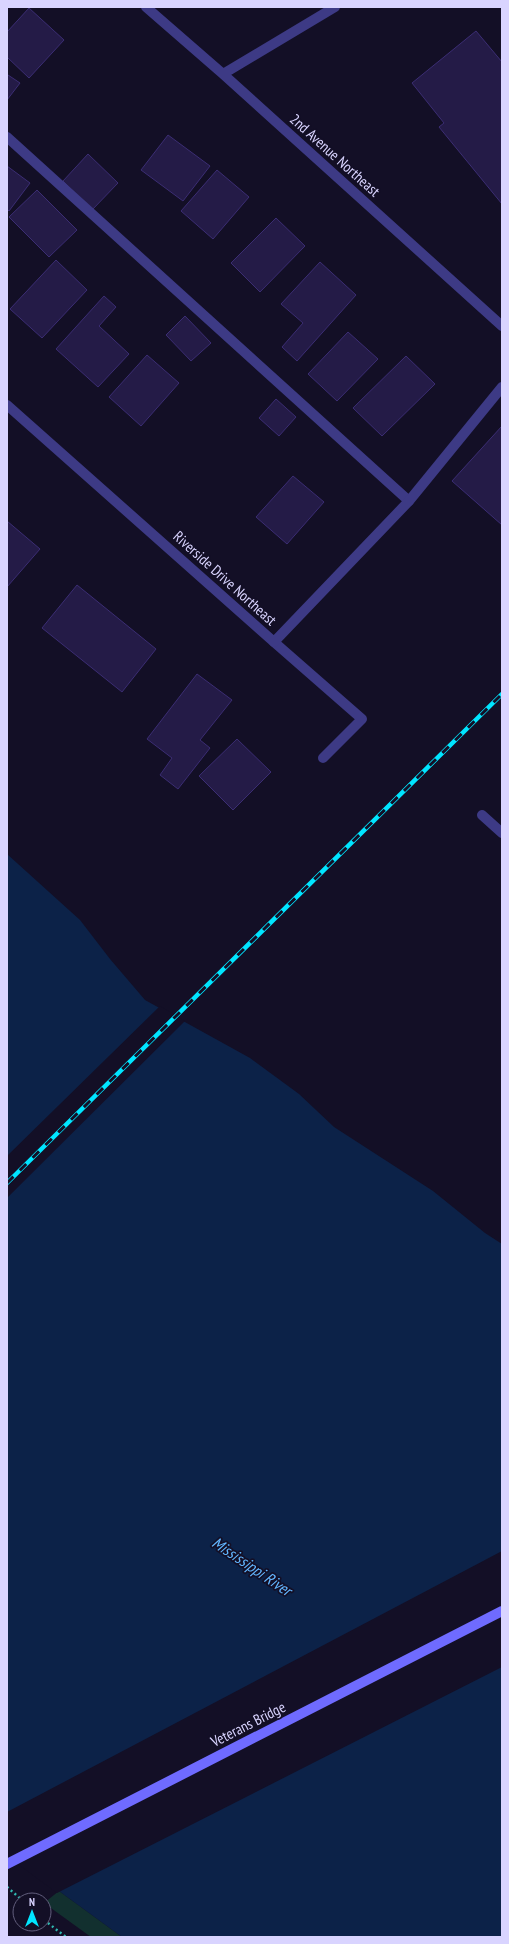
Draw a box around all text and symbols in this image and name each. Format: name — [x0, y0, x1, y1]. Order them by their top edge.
street label: 2nd Avenue Northeast — [286, 110, 384, 200]
street label: Riverside Drive Northeast — [169, 527, 281, 629]
water label: Mississippi River — [209, 1532, 298, 1601]
street label: Veterans Bridge — [207, 1697, 288, 1751]
north arrow — [12, 1892, 52, 1932]
text: N — [29, 1895, 35, 1909]

